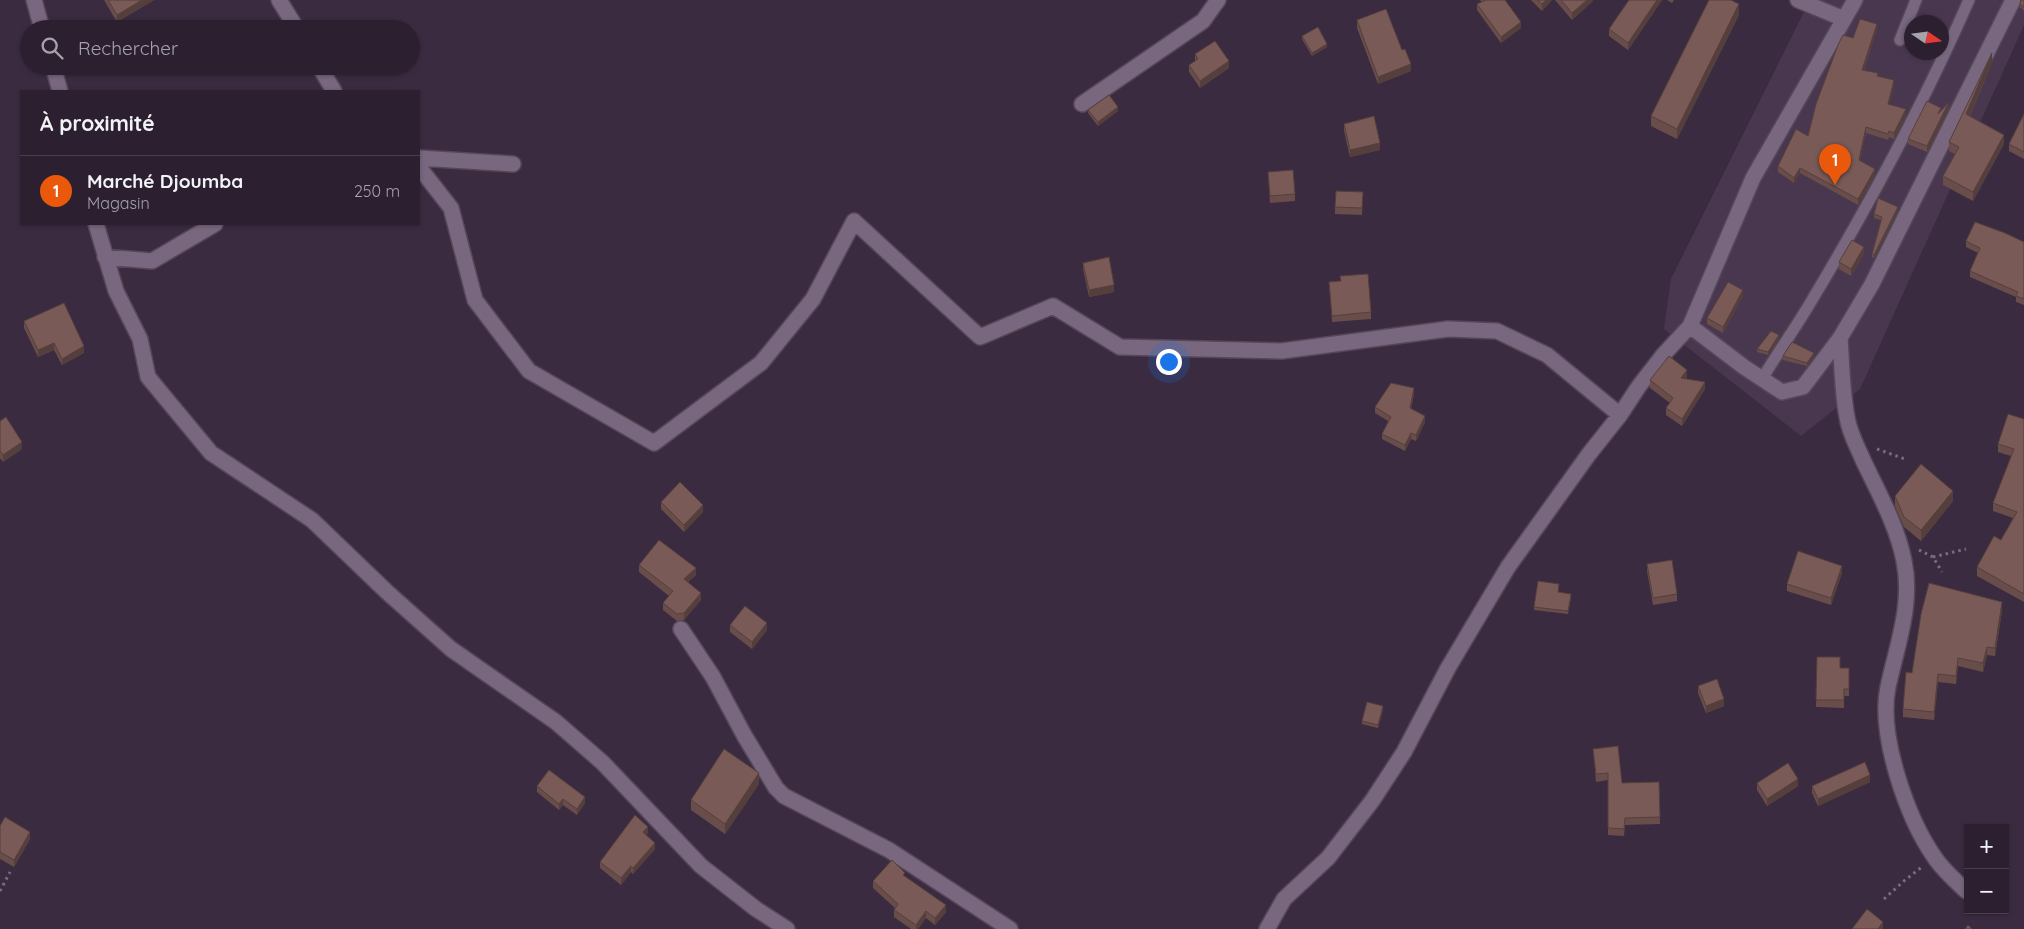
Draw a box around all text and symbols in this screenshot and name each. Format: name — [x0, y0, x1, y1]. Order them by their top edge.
north arrow — [1904, 15, 1949, 60]
search box — [20, 20, 420, 75]
icon: search — [38, 34, 66, 62]
text: Rechercher — [78, 36, 178, 60]
text: À proximité — [40, 110, 155, 136]
pin: 1 — [1819, 144, 1851, 185]
text: Marché Djoumba — [87, 169, 243, 193]
text: 1 — [53, 181, 59, 201]
text: 250 m — [354, 181, 400, 201]
text: Magasin — [87, 193, 150, 213]
your location — [1156, 349, 1182, 375]
map controls — [1964, 824, 2009, 914]
button: + — [1964, 824, 2009, 869]
button: − — [1964, 869, 2009, 914]

